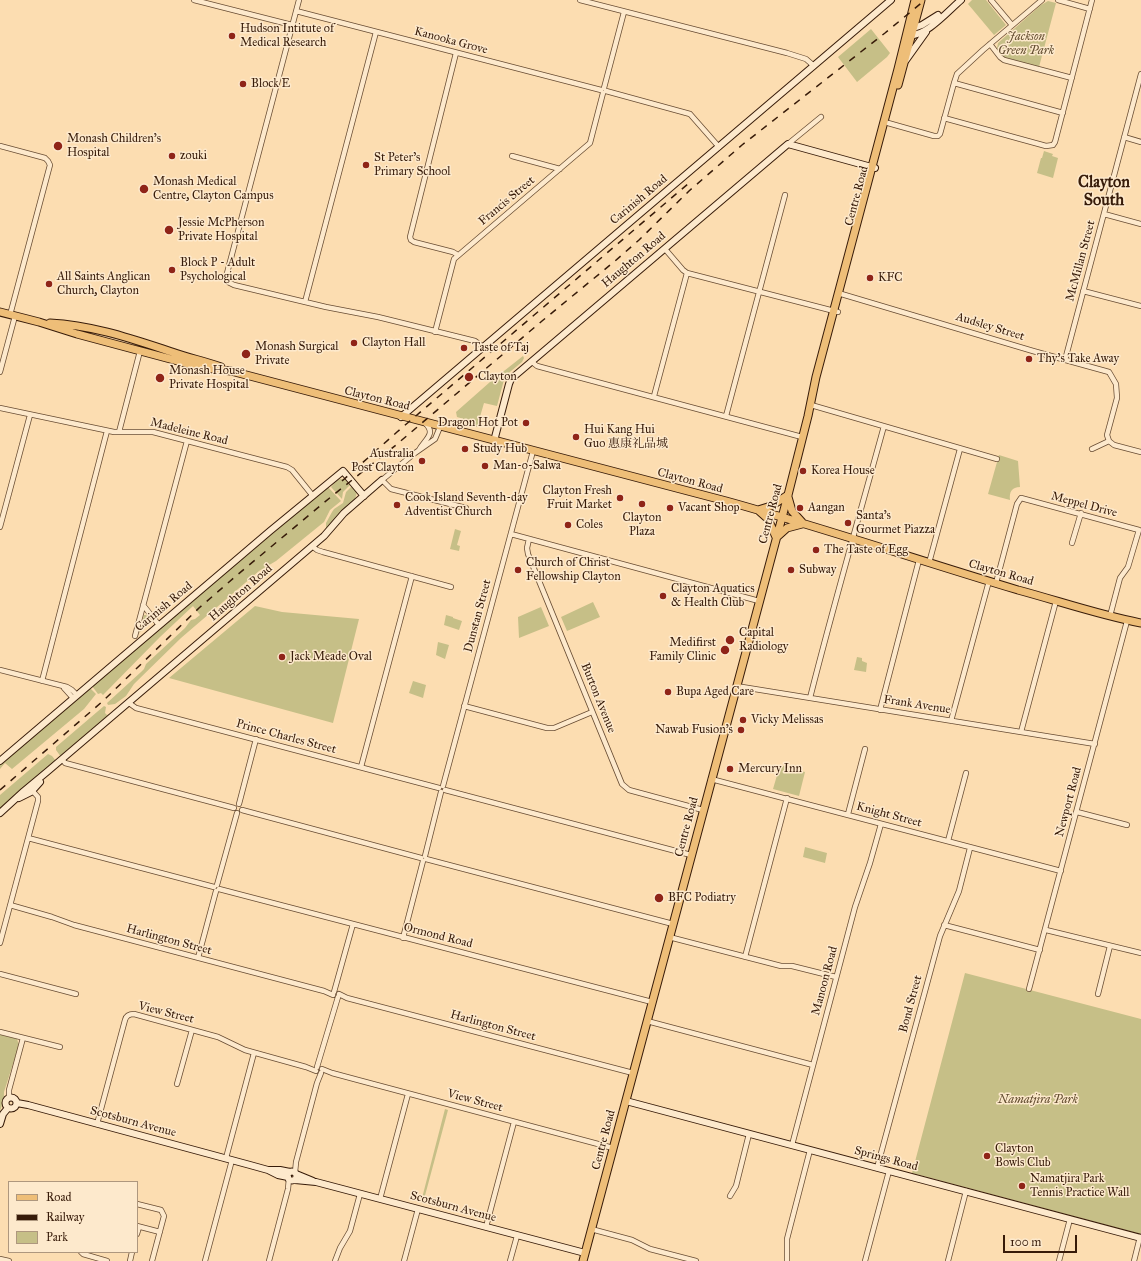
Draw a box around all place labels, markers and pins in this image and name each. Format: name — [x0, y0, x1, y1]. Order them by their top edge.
place label: Hudson Intitute of Medical Research — [240, 22, 334, 50]
marker: Hudson Intitute of Medical Research — [227, 31, 237, 41]
place label: Block E — [251, 77, 290, 91]
marker: Block E — [238, 79, 248, 89]
place label: Monash Children's Hospital — [67, 132, 161, 160]
marker: Monash Children's Hospital — [52, 140, 64, 152]
place label: zouki — [180, 149, 207, 163]
marker: zouki — [167, 151, 177, 161]
place label: St Peter's Primary School — [374, 151, 451, 179]
marker: St Peter's Primary School — [361, 160, 371, 170]
place label: Monash Medical Centre, Clayton Campus — [153, 175, 274, 203]
marker: Monash Medical Centre, Clayton Campus — [138, 183, 150, 195]
place label: Jessie McPherson Private Hospital — [178, 216, 264, 244]
marker: Jessie McPherson Private Hospital — [163, 224, 175, 236]
place label: Block P - Adult Psychological — [180, 256, 255, 284]
marker: Block P - Adult Psychological — [167, 265, 177, 275]
place label: All Saints Anglican Church, Clayton — [57, 270, 150, 298]
place label: KFC — [878, 271, 903, 285]
marker: KFC — [865, 273, 875, 283]
marker: All Saints Anglican Church, Clayton — [44, 279, 54, 289]
place label: Clayton Hall — [362, 336, 425, 350]
marker: Clayton Hall — [349, 338, 359, 348]
place label: Monash Surgical Private — [255, 340, 339, 368]
place label: Taste of Taj — [472, 341, 529, 355]
marker: Taste of Taj — [459, 343, 469, 353]
marker: Monash Surgical Private — [240, 348, 252, 360]
place label: Thy's Take Away — [1037, 352, 1119, 366]
marker: Thy's Take Away — [1024, 354, 1034, 364]
place label: Monash House Private Hospital — [169, 364, 249, 392]
place label: Clayton — [478, 370, 517, 384]
marker: Clayton — [463, 371, 475, 383]
marker: Monash House Private Hospital — [154, 372, 166, 384]
place label: Dragon Hot Pot — [438, 416, 518, 430]
marker: Dragon Hot Pot — [521, 418, 531, 428]
place label: Hui Kang Hui Guo 惠康礼品城 — [584, 423, 668, 451]
marker: Hui Kang Hui Guo 惠康礼品城 — [571, 432, 581, 442]
place label: Study Hub — [473, 442, 527, 456]
marker: Study Hub — [460, 444, 470, 454]
place label: Australia Post Clayton — [351, 447, 414, 475]
marker: Australia Post Clayton — [417, 456, 427, 466]
place label: Man-o-Salwa — [493, 459, 561, 473]
marker: Man-o-Salwa — [480, 461, 490, 471]
place label: Korea House — [811, 464, 875, 478]
marker: Korea House — [798, 466, 808, 476]
place label: Clayton Fresh Fruit Market — [543, 484, 612, 512]
place label: Cook Island Seventh-day Adventist Church — [405, 491, 528, 519]
marker: Clayton Fresh Fruit Market — [615, 493, 625, 503]
marker: Clayton Plaza — [637, 499, 647, 509]
marker: Cook Island Seventh-day Adventist Church — [392, 500, 402, 510]
place label: Vacant Shop — [678, 501, 740, 515]
place label: Aangan — [808, 501, 845, 515]
marker: Vacant Shop — [665, 503, 675, 513]
marker: Aangan — [795, 503, 805, 513]
place label: Santa's Gourmet Piazza — [856, 509, 935, 537]
place label: Clayton Plaza — [623, 511, 661, 539]
place label: Coles — [576, 518, 603, 532]
marker: Santa's Gourmet Piazza — [843, 518, 853, 528]
marker: Coles — [563, 520, 573, 530]
place label: The Taste of Egg — [824, 543, 908, 557]
marker: The Taste of Egg — [811, 545, 821, 555]
place label: Church of Christ Fellowship Clayton — [526, 556, 621, 584]
place label: Subway — [799, 563, 836, 577]
marker: Church of Christ Fellowship Clayton — [513, 565, 523, 575]
marker: Subway — [786, 565, 796, 575]
place label: Clayton Aquatics & Health Club — [671, 582, 755, 610]
marker: Clayton Aquatics & Health Club — [658, 591, 668, 601]
place label: Capital Radiology — [739, 626, 788, 654]
marker: Capital Radiology — [724, 634, 736, 646]
place label: Medifirst Family Clinic — [649, 636, 716, 664]
marker: Medifirst Family Clinic — [719, 644, 731, 656]
place label: Jack Meade Oval — [290, 650, 372, 664]
marker: Jack Meade Oval — [277, 652, 287, 662]
place label: Bupa Aged Care — [676, 685, 754, 699]
marker: Bupa Aged Care — [663, 687, 673, 697]
place label: Vicky Melissas — [751, 713, 823, 727]
marker: Vicky Melissas — [738, 715, 748, 725]
place label: Nawab Fusion's — [655, 723, 733, 737]
marker: Nawab Fusion's — [736, 725, 746, 735]
place label: Mercury Inn — [738, 762, 802, 776]
marker: Mercury Inn — [725, 764, 735, 774]
place label: BFC Podiatry — [668, 891, 736, 905]
marker: BFC Podiatry — [653, 892, 665, 904]
place label: Clayton Bowls Club — [995, 1142, 1051, 1170]
marker: Clayton Bowls Club — [982, 1151, 992, 1161]
place label: Namatjira Park Tennis Practice Wall — [1030, 1172, 1129, 1200]
marker: Namatjira Park Tennis Practice Wall — [1017, 1181, 1027, 1191]

